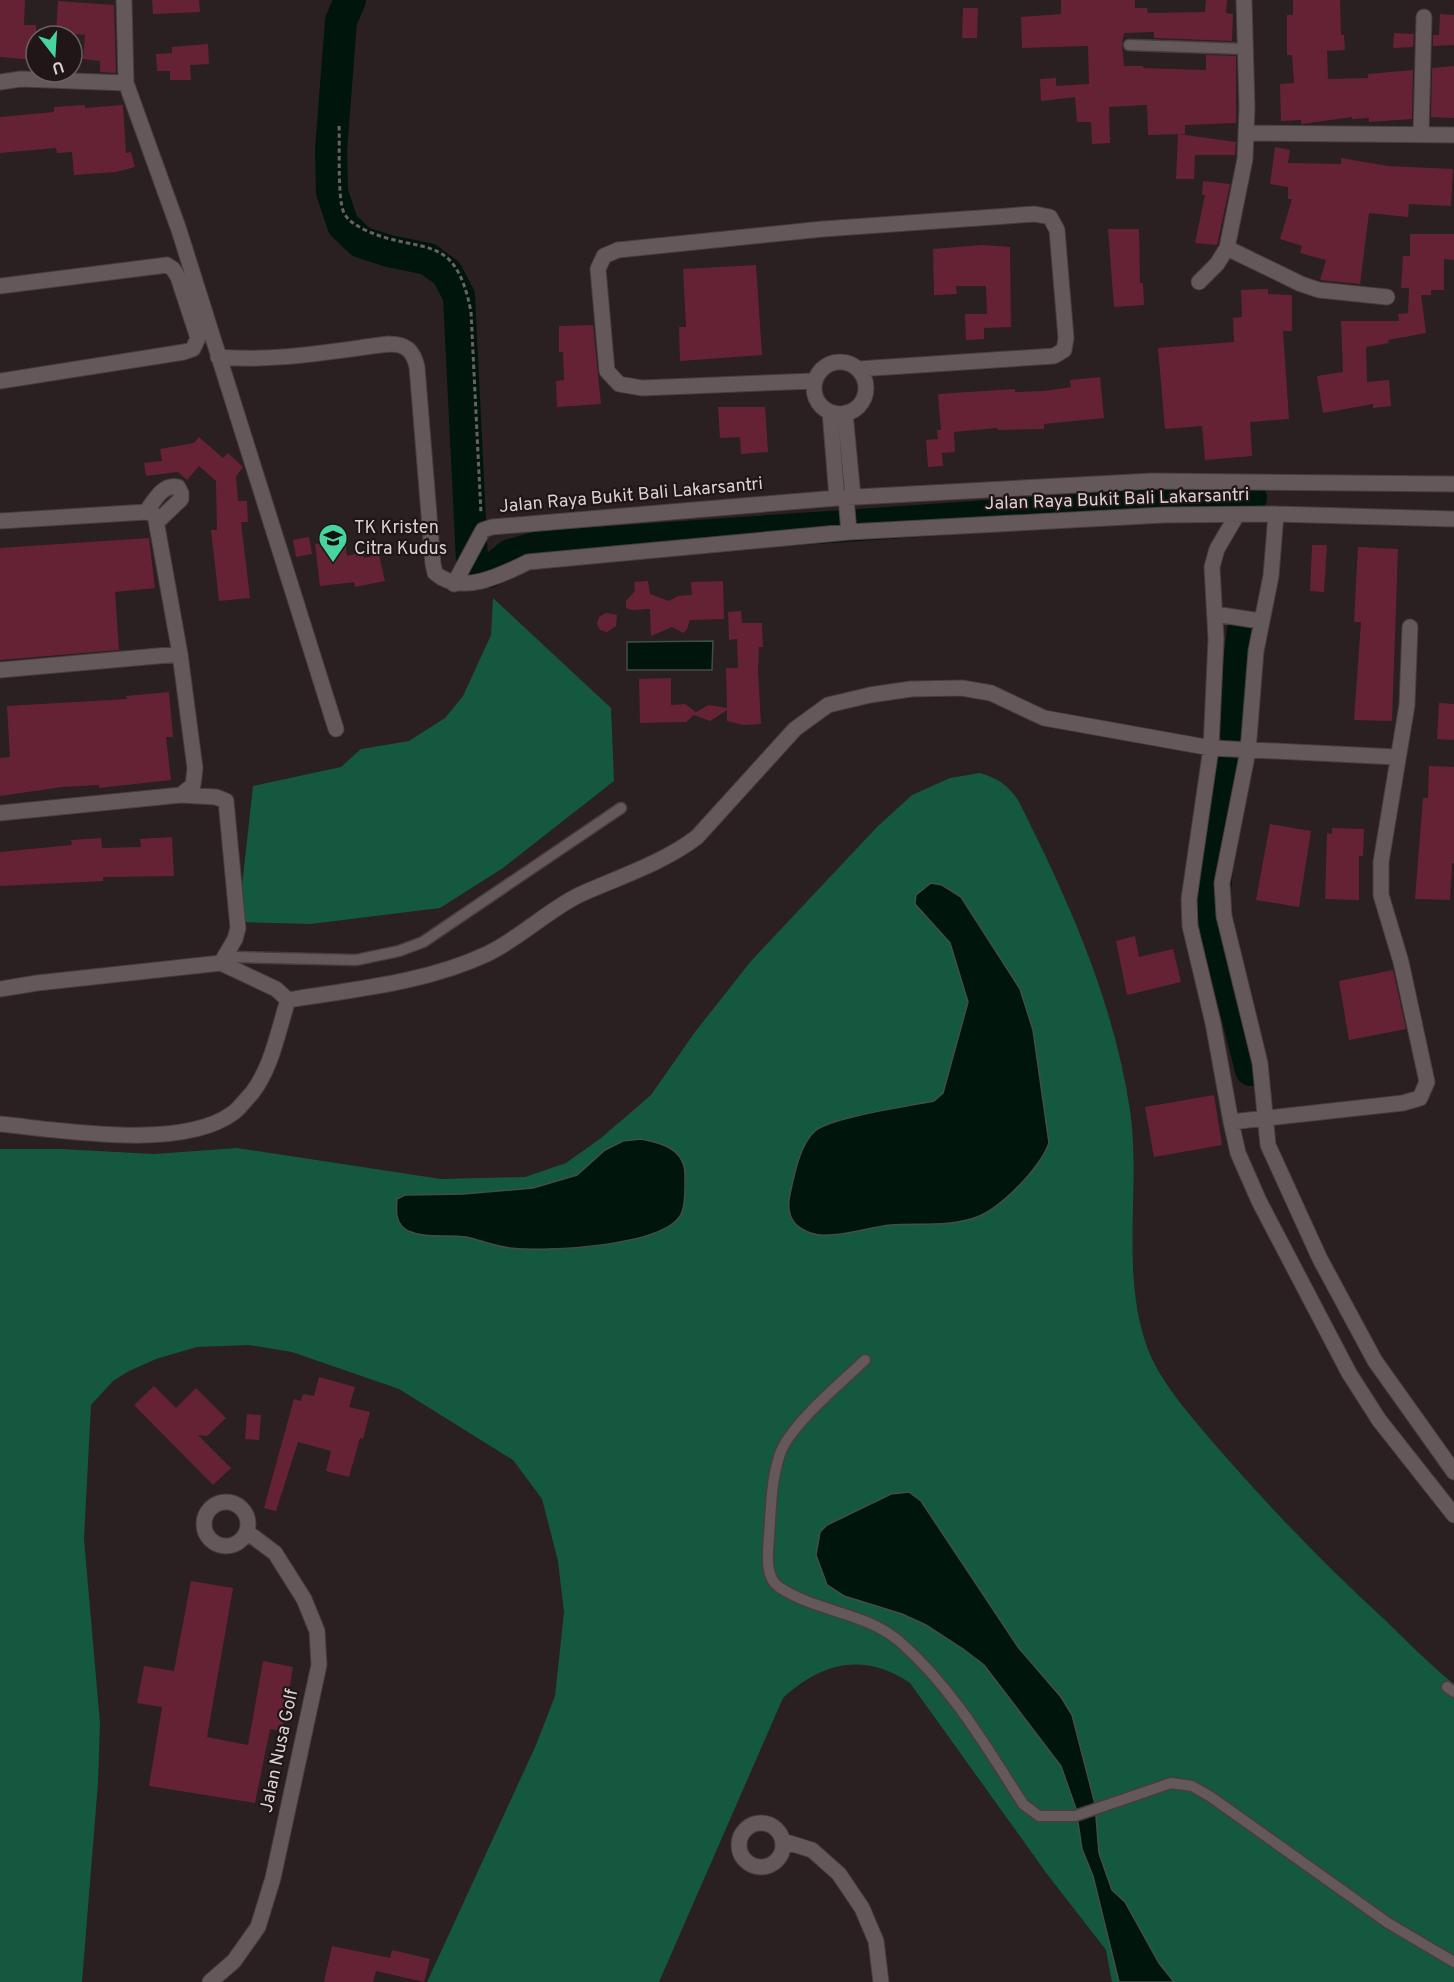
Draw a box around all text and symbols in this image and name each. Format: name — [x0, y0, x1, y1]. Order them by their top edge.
north arrow — [24, 24, 84, 84]
text: U — [49, 55, 66, 78]
street label: Jalan Raya Bukit Bali Lakarsantri — [498, 473, 764, 519]
street label: Jalan Raya Bukit Bali Lakarsantri — [984, 484, 1250, 516]
place label: TK Kristen Citra Kudus — [354, 517, 447, 561]
school or university icon: TK Kristen Citra Kudus — [317, 522, 349, 564]
street label: Jalan Nusa Golf — [256, 1687, 304, 1815]

